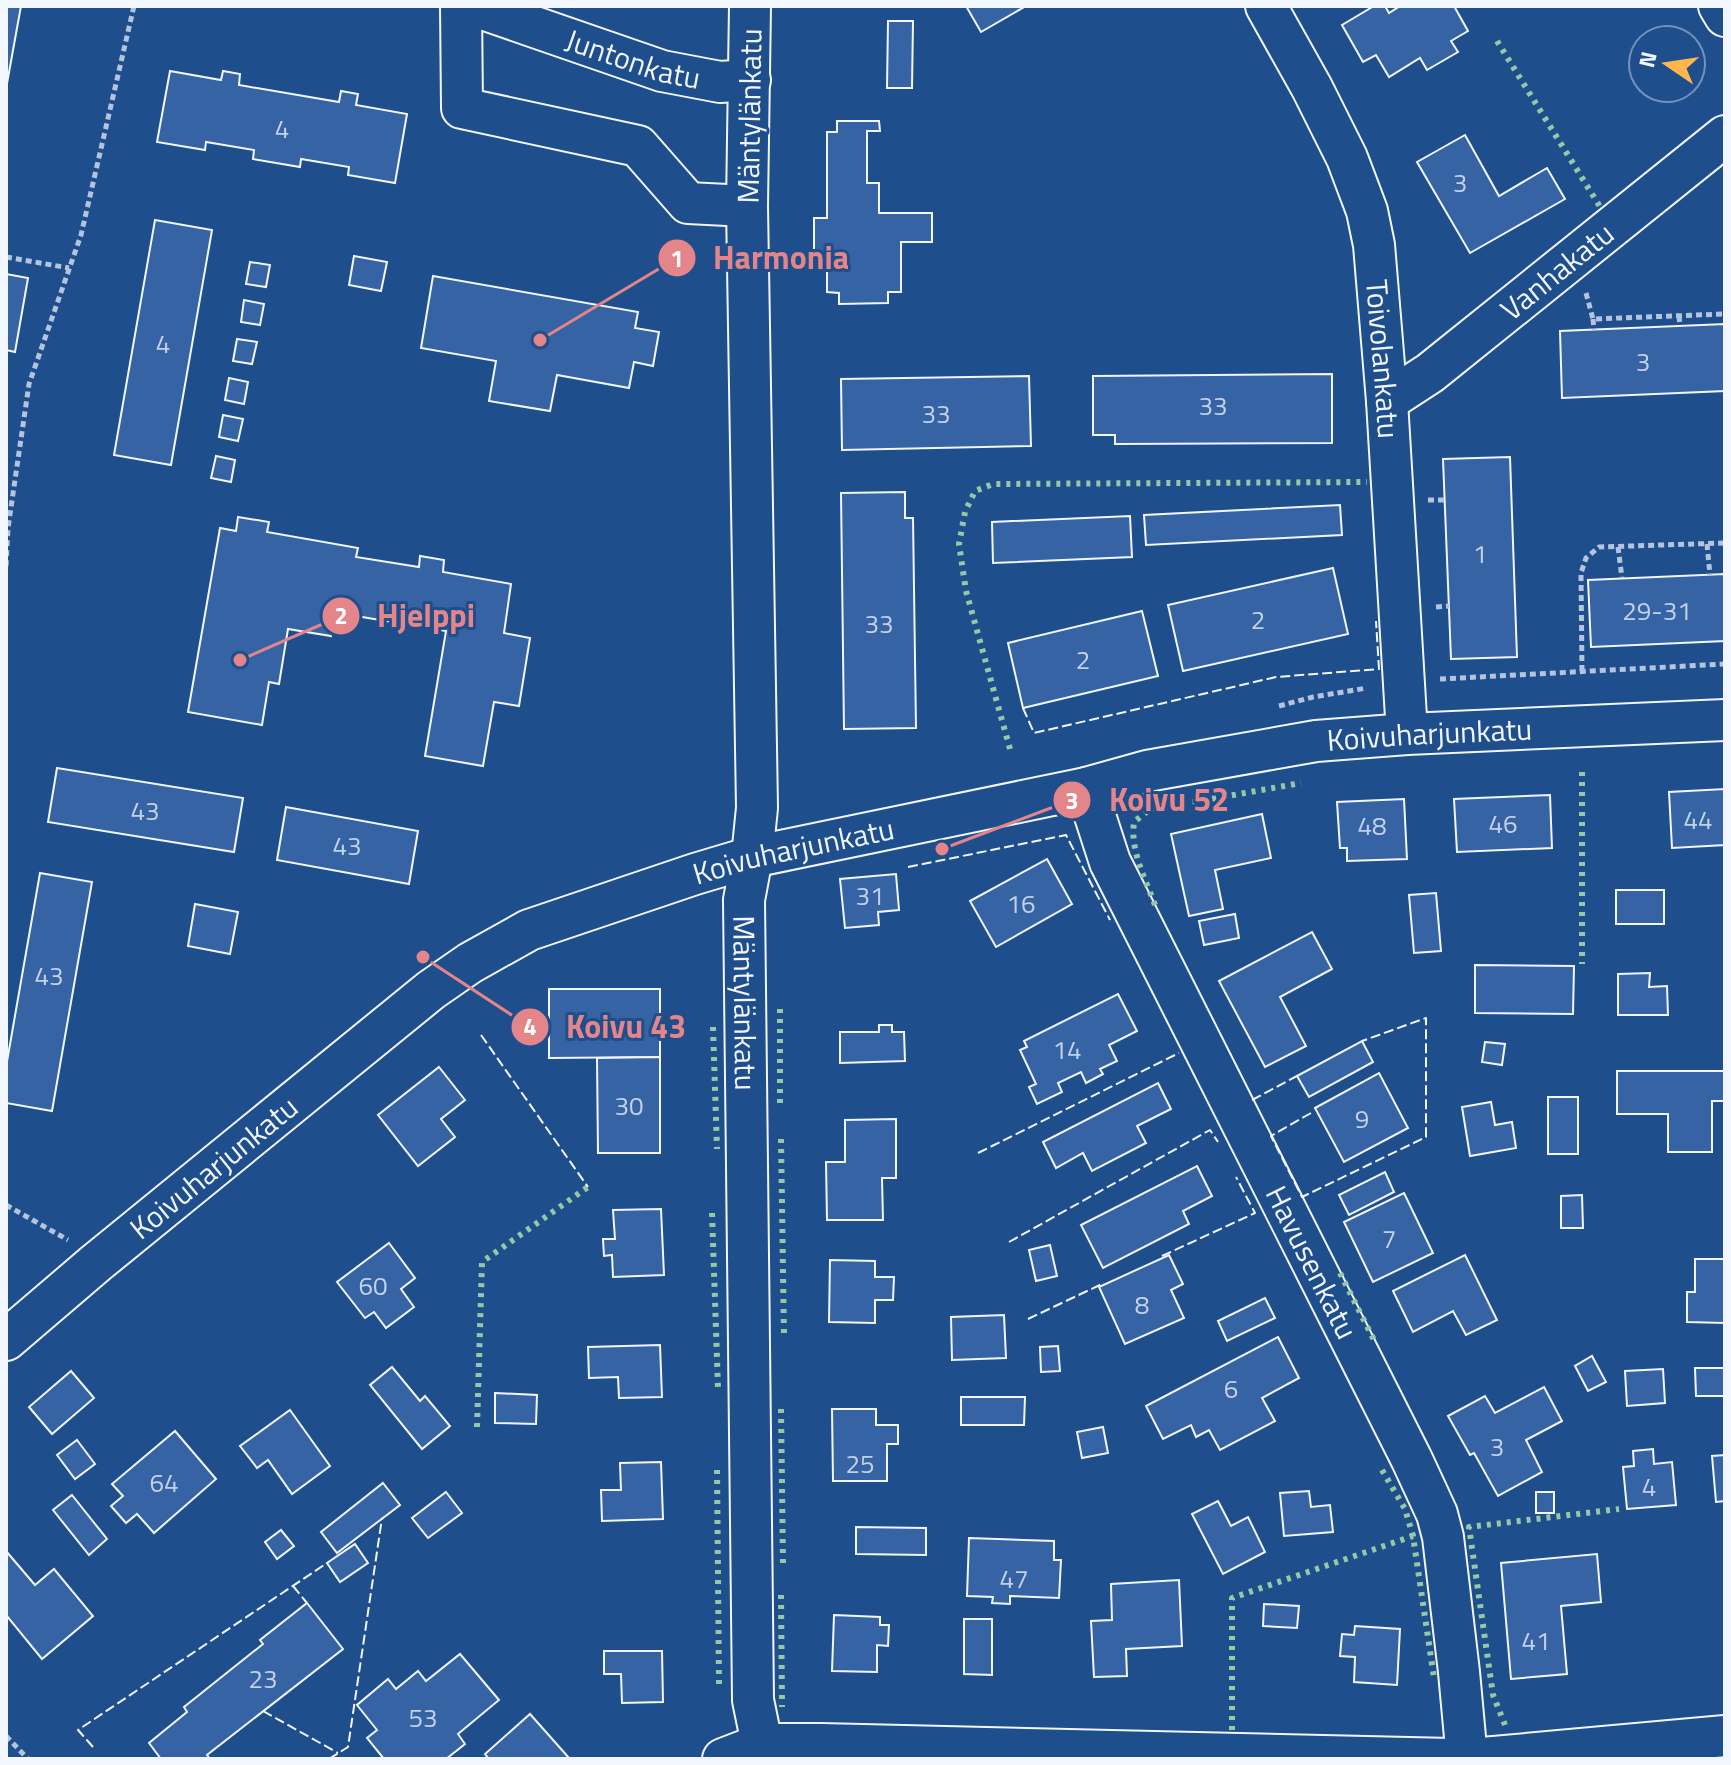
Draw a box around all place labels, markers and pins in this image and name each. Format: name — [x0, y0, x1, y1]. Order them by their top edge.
callout: Harmonia — [657, 230, 865, 286]
callout: Hjelppi — [321, 588, 491, 644]
callout: Koivu 52 — [1052, 772, 1245, 828]
callout: Koivu 43 — [510, 999, 702, 1055]

